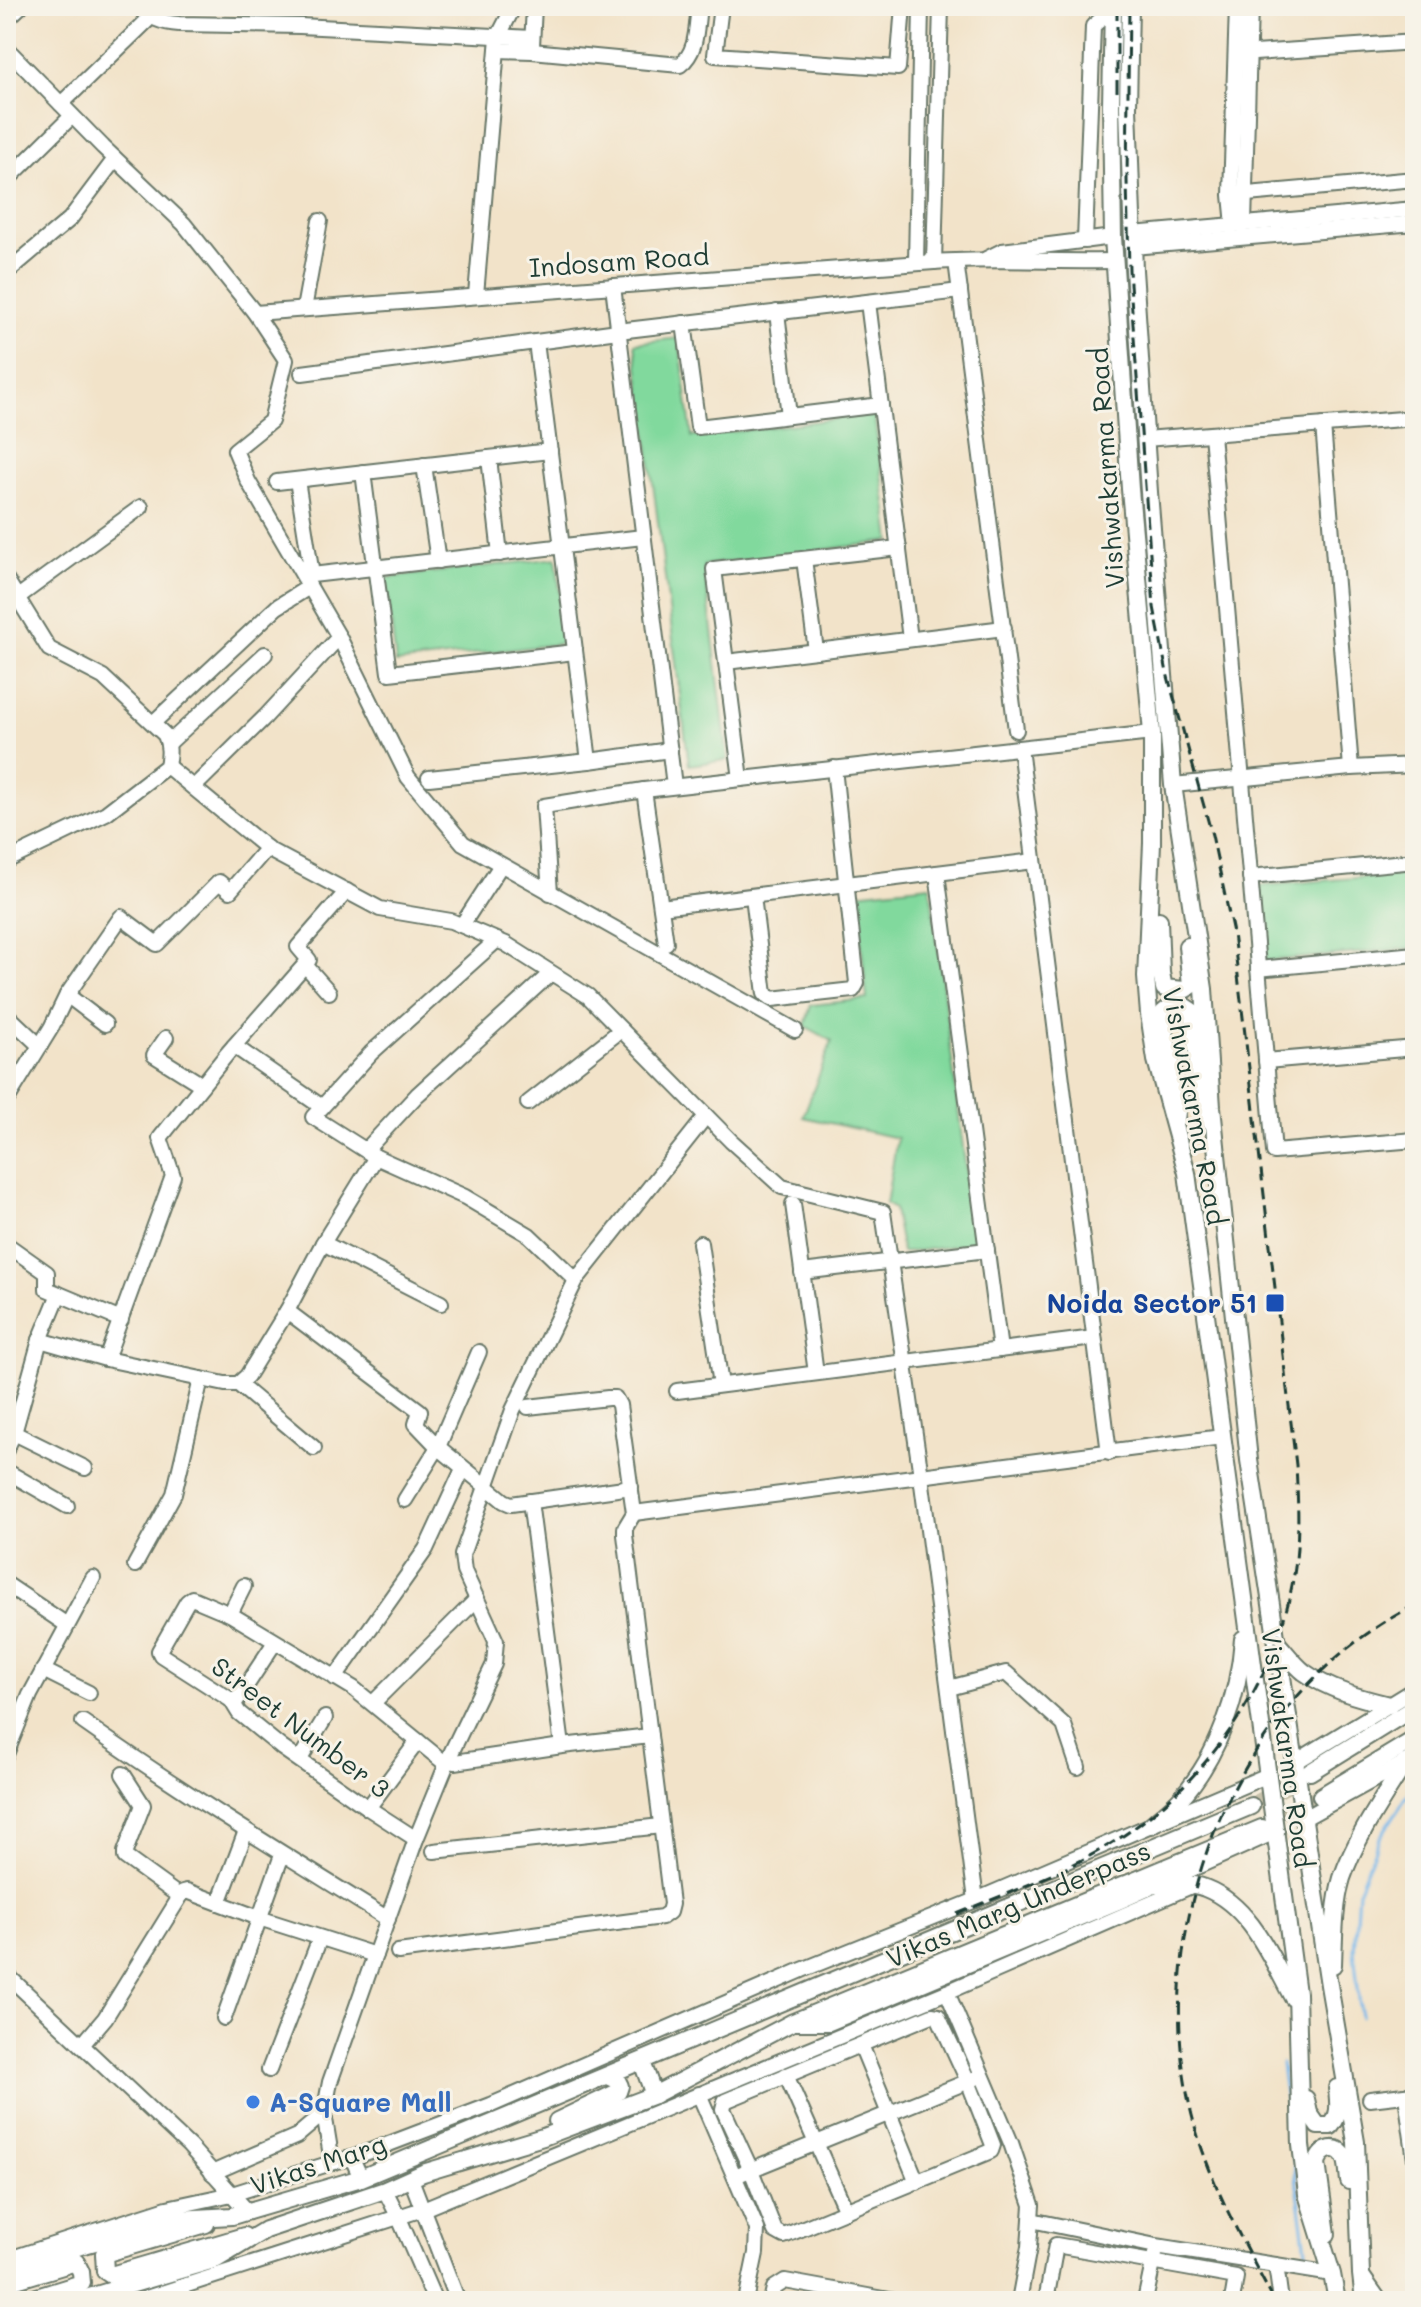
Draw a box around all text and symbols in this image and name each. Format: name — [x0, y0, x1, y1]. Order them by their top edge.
street label: Indosam Road — [528, 238, 710, 284]
street label: Vishwakarma Road — [1081, 346, 1131, 590]
street label: Vishwakarma Road — [1155, 984, 1235, 1228]
place label: Noida Sector 51 — [1047, 1286, 1257, 1320]
marker: Noida Sector 51 — [1264, 1292, 1286, 1314]
street label: Vishwakarma Road — [1254, 1626, 1322, 1870]
street label: Street Number 3 — [205, 1649, 397, 1805]
street label: Vikas Marg Underpass — [881, 1833, 1155, 1975]
place label: A-Square Mall — [269, 2085, 451, 2119]
marker: A-Square Mall — [244, 2093, 262, 2111]
street label: Vikas Marg — [246, 2126, 390, 2202]

